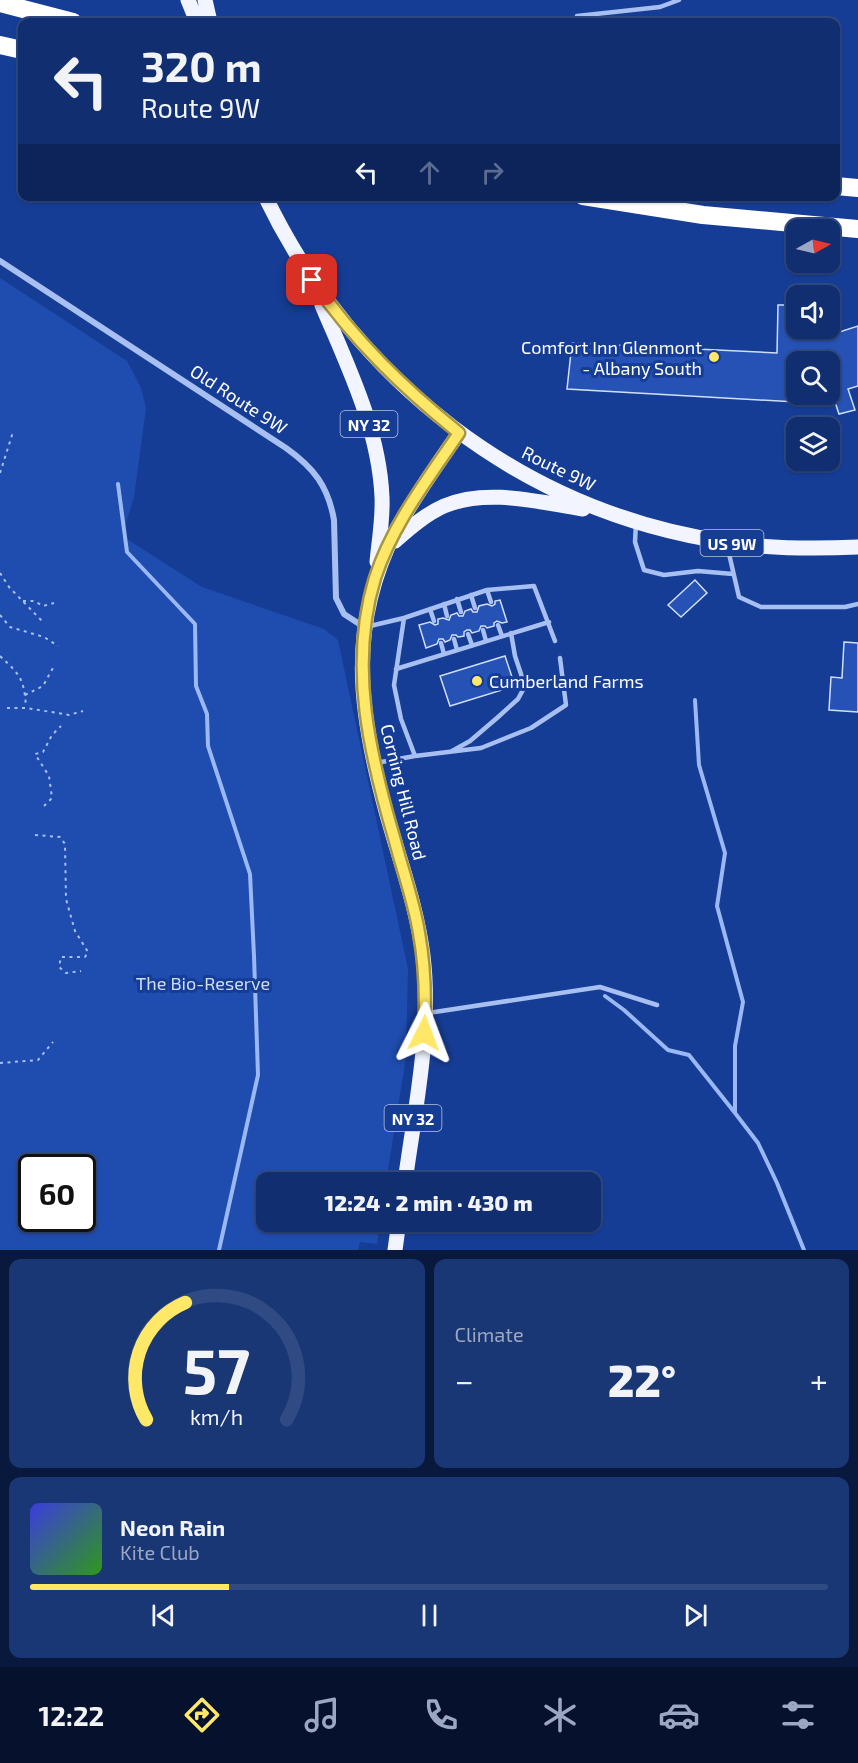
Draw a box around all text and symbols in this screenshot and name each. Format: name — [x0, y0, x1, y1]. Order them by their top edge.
text: 320 m — [141, 40, 262, 90]
icon: left — [42, 42, 120, 120]
text: Route 9W — [141, 91, 260, 123]
icon: left — [350, 156, 383, 189]
icon: ahead — [413, 156, 446, 189]
icon: right — [476, 156, 509, 189]
north arrow — [786, 219, 840, 273]
map controls — [786, 219, 840, 471]
pin — [286, 254, 337, 305]
icon: arrive — [295, 263, 328, 296]
button: sound — [786, 285, 840, 339]
place label: Comfort Inn Glenmont - Albany South — [521, 336, 702, 379]
marker: Comfort Inn Glenmont - Albany South — [707, 350, 721, 364]
button: search — [786, 351, 840, 405]
street label: Old Route 9W — [186, 360, 292, 438]
road number: NY 32 — [340, 411, 398, 437]
button: layers — [786, 417, 840, 471]
street label: Route 9W — [518, 441, 600, 495]
road number: US 9W — [700, 530, 764, 556]
place label: Cumberland Farms — [489, 670, 644, 692]
marker: Cumberland Farms — [470, 674, 484, 688]
street label: Corning Hill Road — [376, 722, 432, 862]
park label: The Bio-Reserve — [136, 972, 270, 994]
position arrow — [392, 1001, 456, 1065]
road number: NY 32 — [384, 1105, 442, 1131]
speed limit sign: 60 — [18, 1154, 96, 1232]
text: 12:24 · 2 min · 430 m — [324, 1189, 533, 1215]
text: Climate — [455, 1322, 524, 1346]
text: 57 — [183, 1332, 250, 1407]
text: 22° — [608, 1352, 676, 1406]
text: − — [455, 1360, 474, 1400]
text: + — [810, 1360, 828, 1400]
text: km/h — [190, 1405, 243, 1430]
text: Neon Rain — [120, 1514, 225, 1540]
text: Kite Club — [120, 1540, 200, 1564]
icon: previous — [147, 1599, 180, 1632]
icon: pause — [413, 1599, 446, 1632]
icon: next — [679, 1599, 712, 1632]
icon: directions — [181, 1694, 223, 1736]
icon: music — [301, 1694, 343, 1736]
icon: phone — [420, 1694, 462, 1736]
icon: climate — [539, 1694, 581, 1736]
icon: car — [658, 1694, 700, 1736]
icon: filters — [777, 1694, 819, 1736]
text: 12:22 — [39, 1699, 104, 1731]

